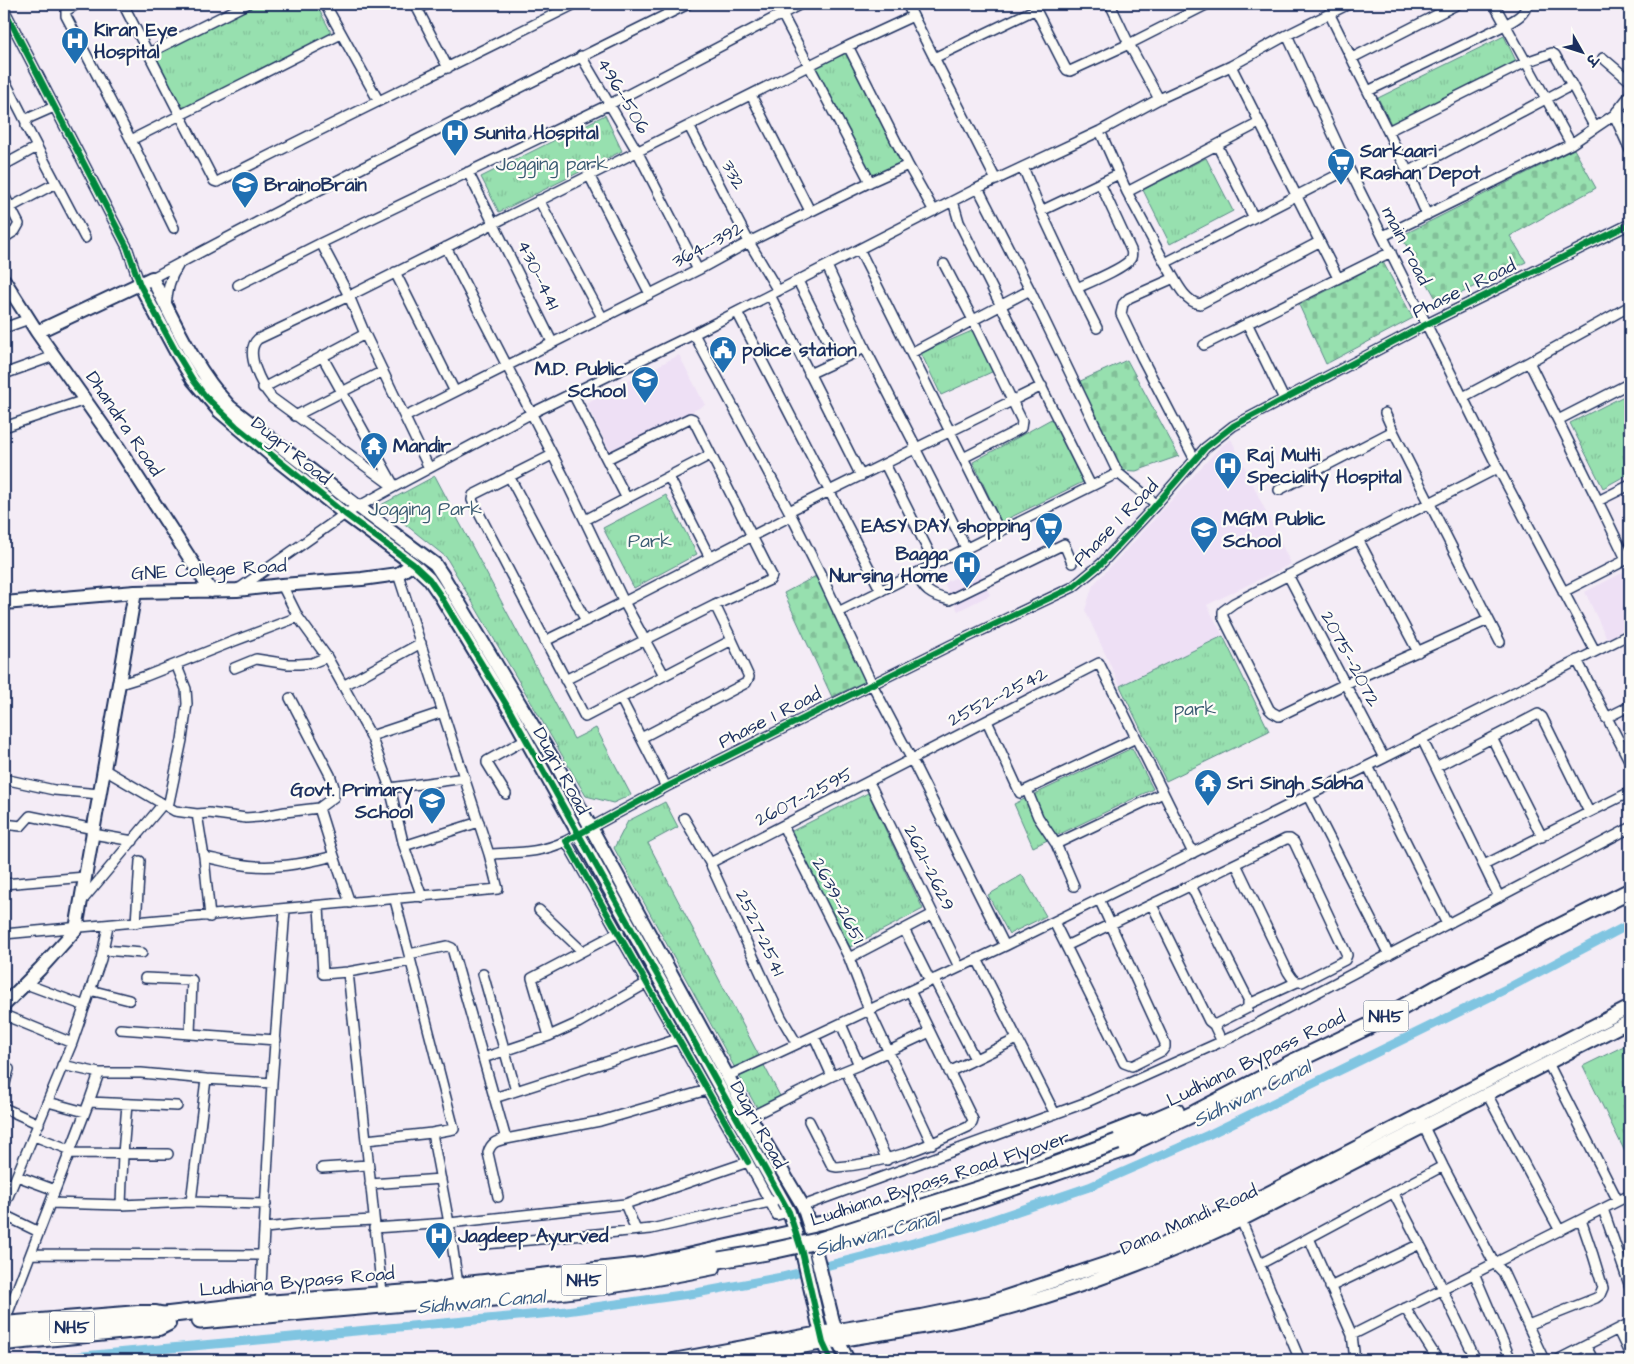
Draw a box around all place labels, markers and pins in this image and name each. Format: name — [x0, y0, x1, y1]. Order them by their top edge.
place label: Kiran Eye Hospital — [94, 17, 178, 66]
hospital icon: Kiran Eye Hospital — [60, 26, 90, 65]
hospital icon: Sunita Hospital — [440, 118, 470, 157]
place label: Sunita Hospital — [473, 120, 599, 147]
place label: Sarkaari Rashan Depot — [1359, 138, 1481, 187]
supermarket icon: Sarkaari Rashan Depot — [1326, 147, 1356, 186]
school or university icon: BrainoBrain — [230, 170, 260, 209]
place label: BrainoBrain — [264, 172, 367, 199]
public building icon: police station — [708, 335, 738, 374]
place label: police station — [742, 337, 857, 364]
place label: M.D. Public School — [535, 356, 626, 405]
school or university icon: M.D. Public School — [630, 365, 660, 404]
temple icon: Mandir — [359, 431, 389, 470]
place label: Mandir — [393, 433, 452, 460]
place label: Raj Multi Speciality Hospital — [1246, 442, 1402, 492]
hospital icon: Raj Multi Speciality Hospital — [1213, 451, 1243, 490]
place label: MGM Public School — [1222, 506, 1326, 555]
supermarket icon: EASY DAY shopping — [1034, 511, 1064, 550]
place label: EASY DAY shopping — [861, 513, 1030, 541]
school or university icon: MGM Public School — [1189, 515, 1219, 554]
place label: Bagga Nursing Home — [829, 541, 949, 591]
hospital icon: Bagga Nursing Home — [952, 550, 982, 589]
temple icon: Sri Singh Sabha — [1193, 768, 1223, 807]
place label: Sri Singh Sabha — [1226, 770, 1364, 798]
place label: Govt. Primary School — [291, 777, 414, 826]
school or university icon: Govt. Primary School — [417, 786, 447, 825]
hospital icon: Jagdeep Ayurved — [424, 1221, 454, 1260]
place label: Jagdeep Ayurved — [457, 1223, 609, 1251]

